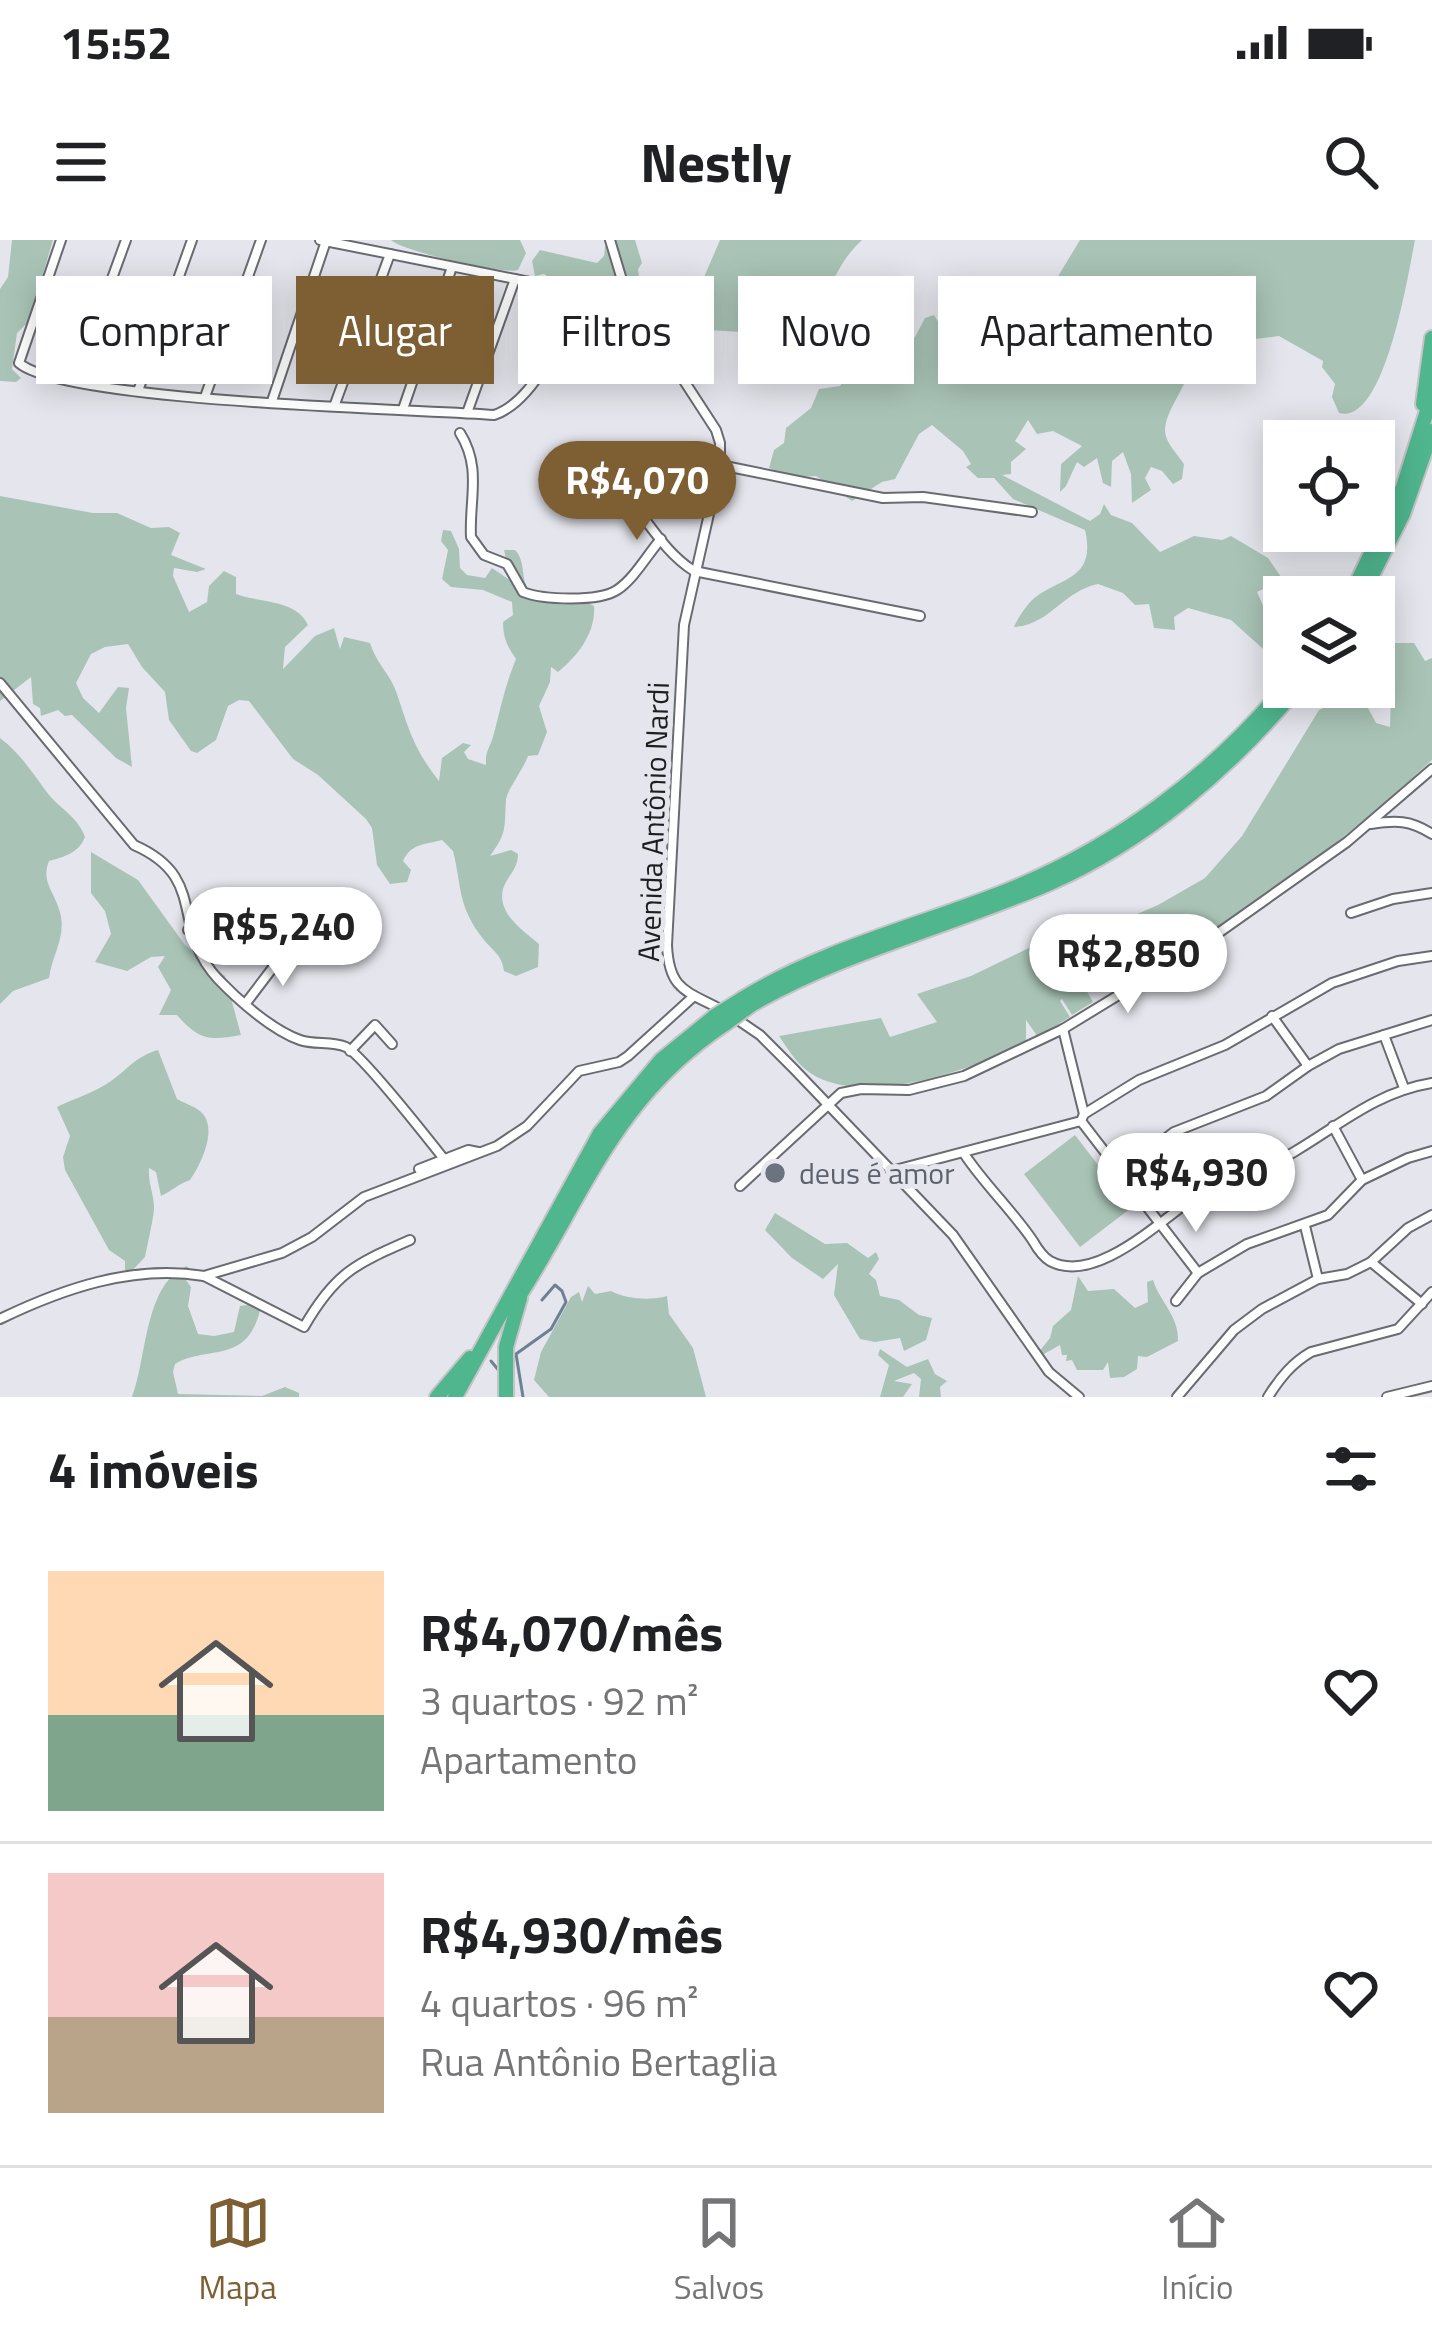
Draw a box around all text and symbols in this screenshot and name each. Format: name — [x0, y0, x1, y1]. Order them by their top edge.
text: 15:52 — [60, 8, 172, 76]
text: Nestly — [640, 121, 792, 203]
icon: menu — [48, 129, 114, 195]
icon: search — [1318, 129, 1384, 195]
chip: Comprar — [36, 276, 272, 384]
chip: Alugar — [296, 276, 494, 384]
chip: Filtros — [518, 276, 714, 384]
chip: Novo — [738, 276, 914, 384]
chip: Apartamento — [938, 276, 1256, 384]
map controls — [1263, 420, 1395, 708]
button: locate — [1263, 420, 1395, 552]
pin: R$4,070 — [526, 441, 748, 543]
text: R$4,070 — [565, 450, 709, 509]
button: layers — [1263, 576, 1395, 708]
street label: Avenida Antônio Nardi — [625, 681, 681, 963]
pin: R$5,240 — [172, 887, 394, 989]
text: R$5,240 — [211, 896, 355, 955]
pin: R$2,850 — [1017, 914, 1239, 1016]
text: R$2,850 — [1056, 923, 1200, 982]
pin: R$4,930 — [1085, 1133, 1307, 1235]
text: R$4,930 — [1124, 1142, 1268, 1201]
place label: deus é amor — [799, 1150, 955, 1196]
marker: deus é amor — [762, 1160, 788, 1186]
text: 4 imóveis — [48, 1430, 259, 1508]
icon: filters — [1318, 1436, 1384, 1502]
text: R$4,070/mês — [420, 1593, 723, 1671]
icon: home — [144, 1619, 288, 1763]
icon: heart — [1318, 1658, 1384, 1724]
text: 3 quartos · 92 m² — [420, 1671, 699, 1730]
text: Apartamento — [420, 1730, 637, 1789]
text: R$4,930/mês — [420, 1895, 723, 1973]
icon: home — [144, 1921, 288, 2065]
icon: heart — [1318, 1960, 1384, 2026]
text: 4 quartos · 96 m² — [420, 1973, 699, 2032]
text: Rua Antônio Bertaglia — [420, 2032, 777, 2091]
tab: Mapa — [199, 2190, 277, 2312]
tab: Salvos — [674, 2190, 764, 2312]
tab: Início — [1161, 2190, 1233, 2312]

